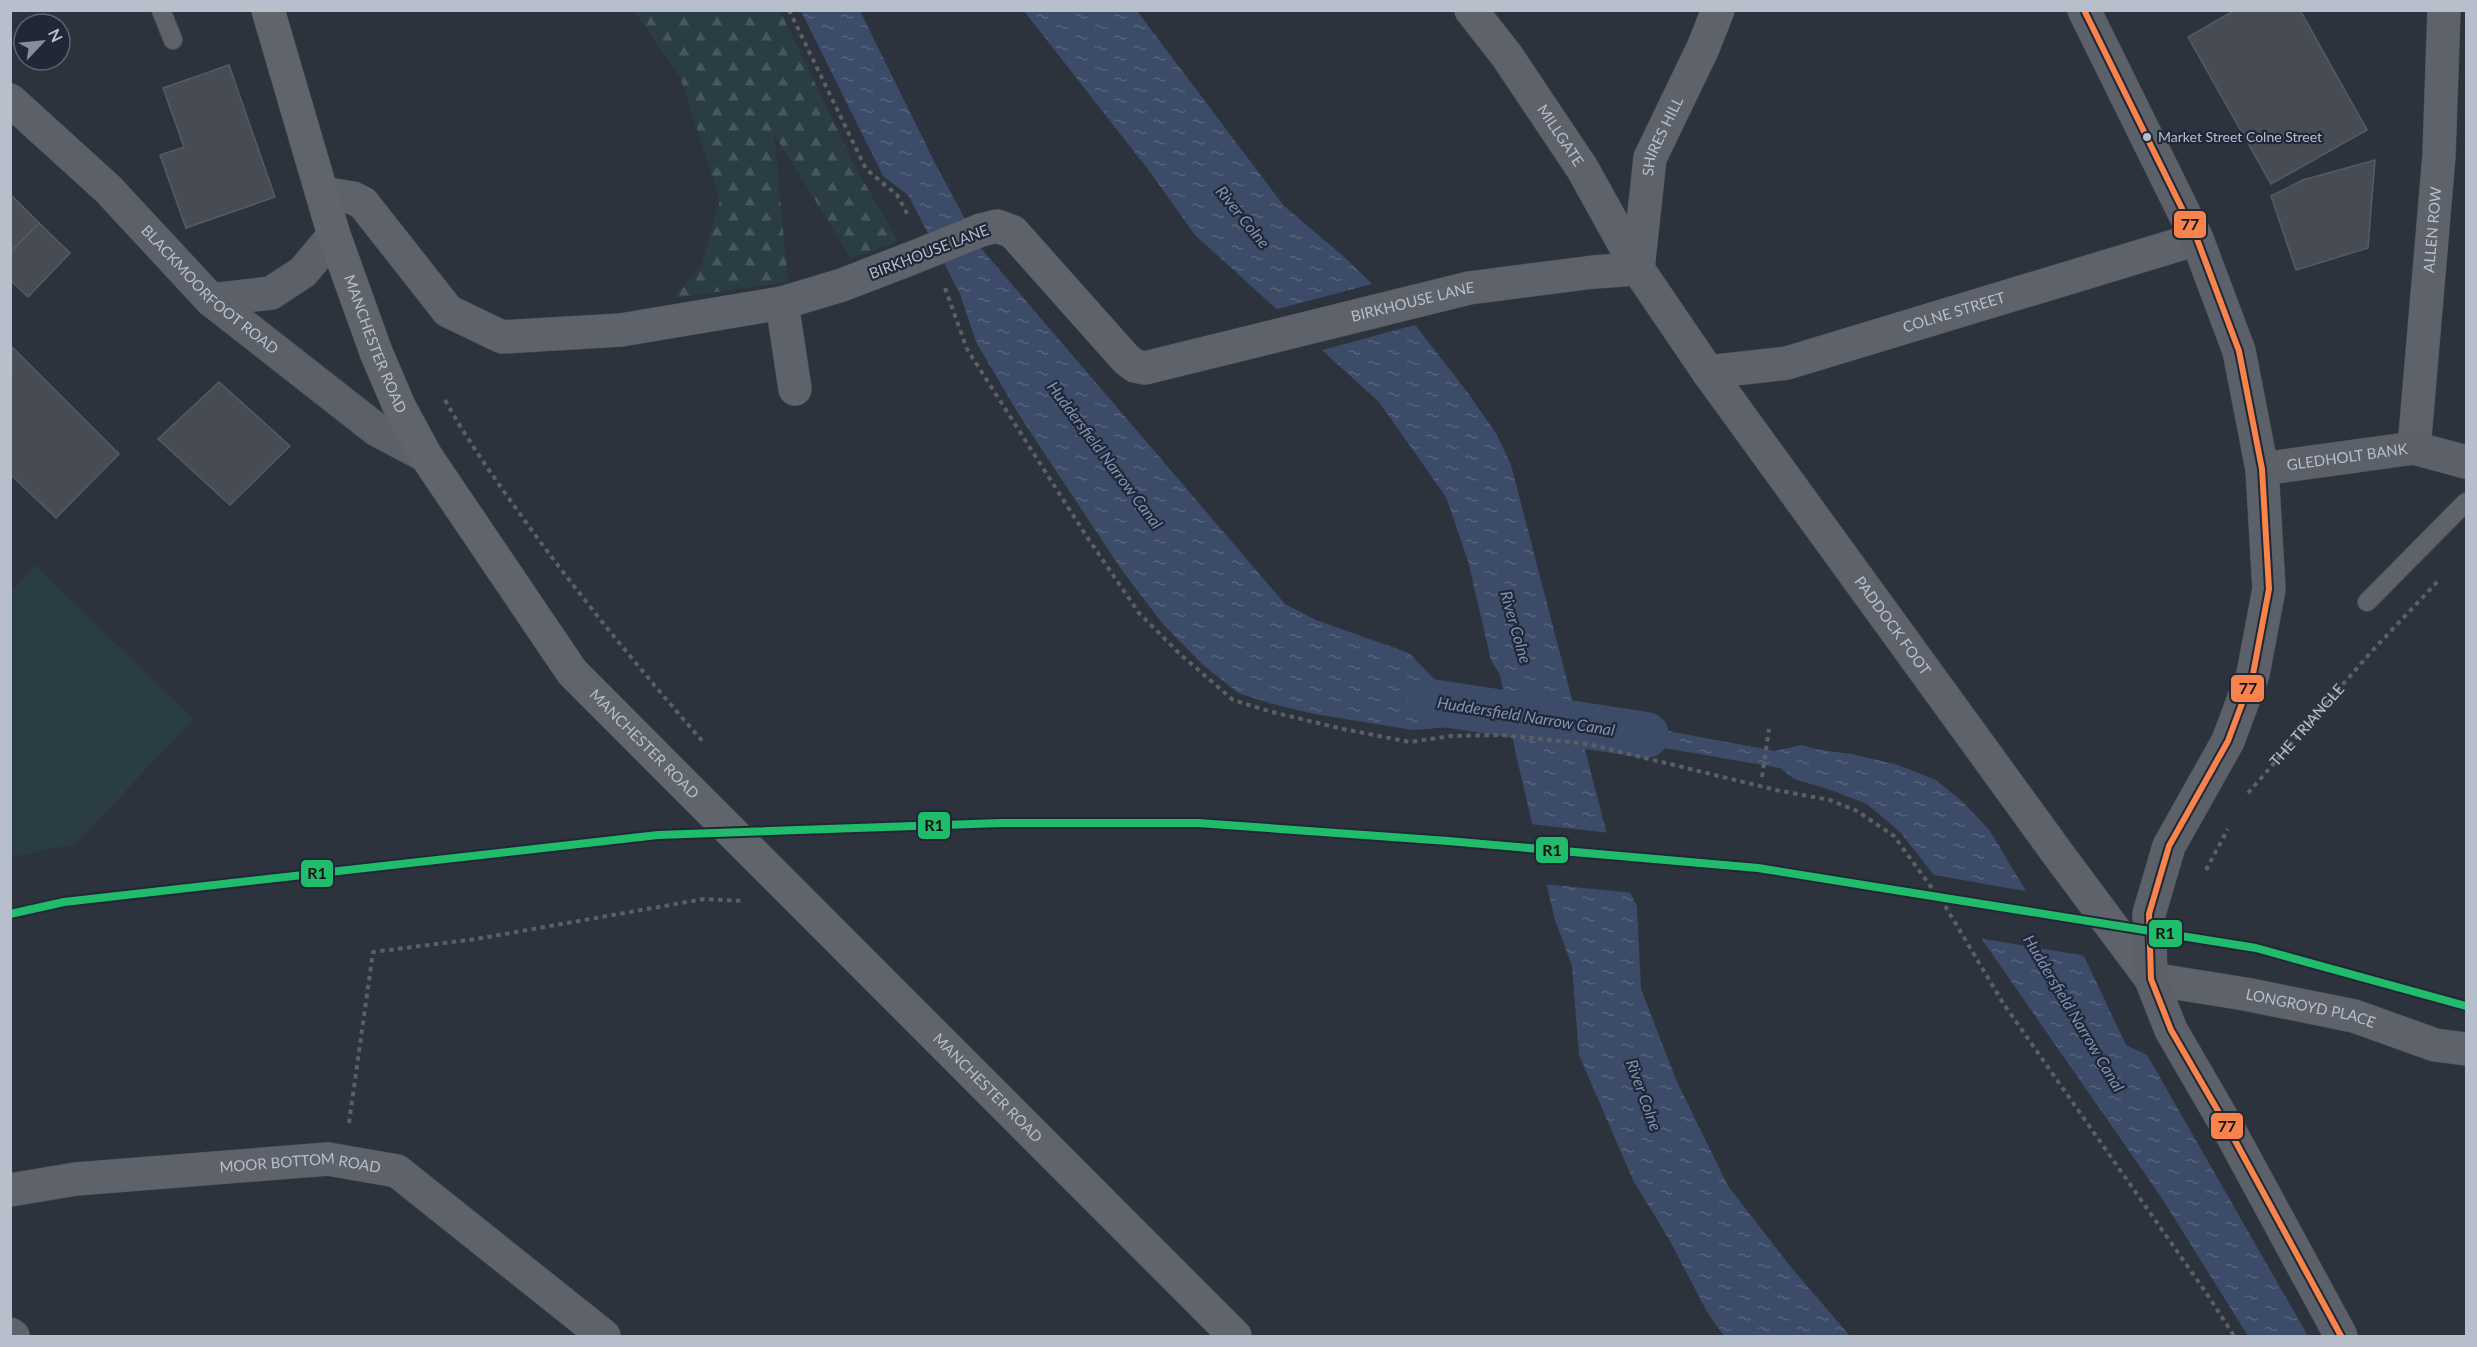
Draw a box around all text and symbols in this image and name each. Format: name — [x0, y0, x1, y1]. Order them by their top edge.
north arrow — [12, 12, 72, 72]
text: N — [45, 26, 67, 45]
street label: SHIRES HILL — [1638, 93, 1686, 177]
street label: MILLGATE — [1534, 101, 1588, 169]
place label: Market Street Colne Street — [2158, 128, 2322, 145]
marker: Market Street Colne Street — [2141, 131, 2153, 143]
water label: River Colne — [1212, 182, 1274, 252]
street label: ALLEN ROW — [2419, 186, 2444, 273]
line badge: 77 — [2173, 210, 2207, 239]
text: 77 — [2181, 214, 2199, 233]
street label: BIRKHOUSE LANE — [866, 220, 991, 282]
street label: BLACKMOORFOOT ROAD — [138, 221, 282, 357]
street label: MANCHESTER ROAD — [341, 272, 411, 416]
street label: BIRKHOUSE LANE — [1349, 277, 1475, 325]
street label: COLNE STREET — [1900, 288, 2007, 336]
water label: Huddersfield Narrow Canal — [1044, 377, 1167, 532]
street label: GLEDHOLT BANK — [2285, 439, 2409, 473]
street label: PADDOCK FOOT — [1851, 572, 1935, 678]
water label: River Colne — [1497, 588, 1536, 666]
line badge: 77 — [2230, 674, 2265, 703]
text: 77 — [2239, 678, 2257, 697]
street label: THE TRIANGLE — [2266, 680, 2347, 770]
street label: MANCHESTER ROAD — [586, 685, 703, 802]
water label: Huddersfield Narrow Canal — [1436, 692, 1617, 739]
line badge: R1 — [917, 811, 951, 840]
text: R1 — [924, 815, 944, 834]
line badge: R1 — [1535, 836, 1569, 864]
text: R1 — [1542, 840, 1562, 859]
line badge: R1 — [300, 859, 334, 888]
text: R1 — [307, 863, 327, 882]
line badge: R1 — [2148, 919, 2183, 948]
text: R1 — [2155, 923, 2175, 942]
water label: Huddersfield Narrow Canal — [2020, 931, 2129, 1095]
street label: LONGROYD PLACE — [2244, 984, 2378, 1031]
street label: MANCHESTER ROAD — [930, 1029, 1047, 1146]
water label: River Colne — [1623, 1056, 1666, 1134]
line badge: 77 — [2210, 1112, 2244, 1140]
text: 77 — [2218, 1116, 2236, 1135]
street label: MOOR BOTTOM ROAD — [219, 1148, 382, 1176]

